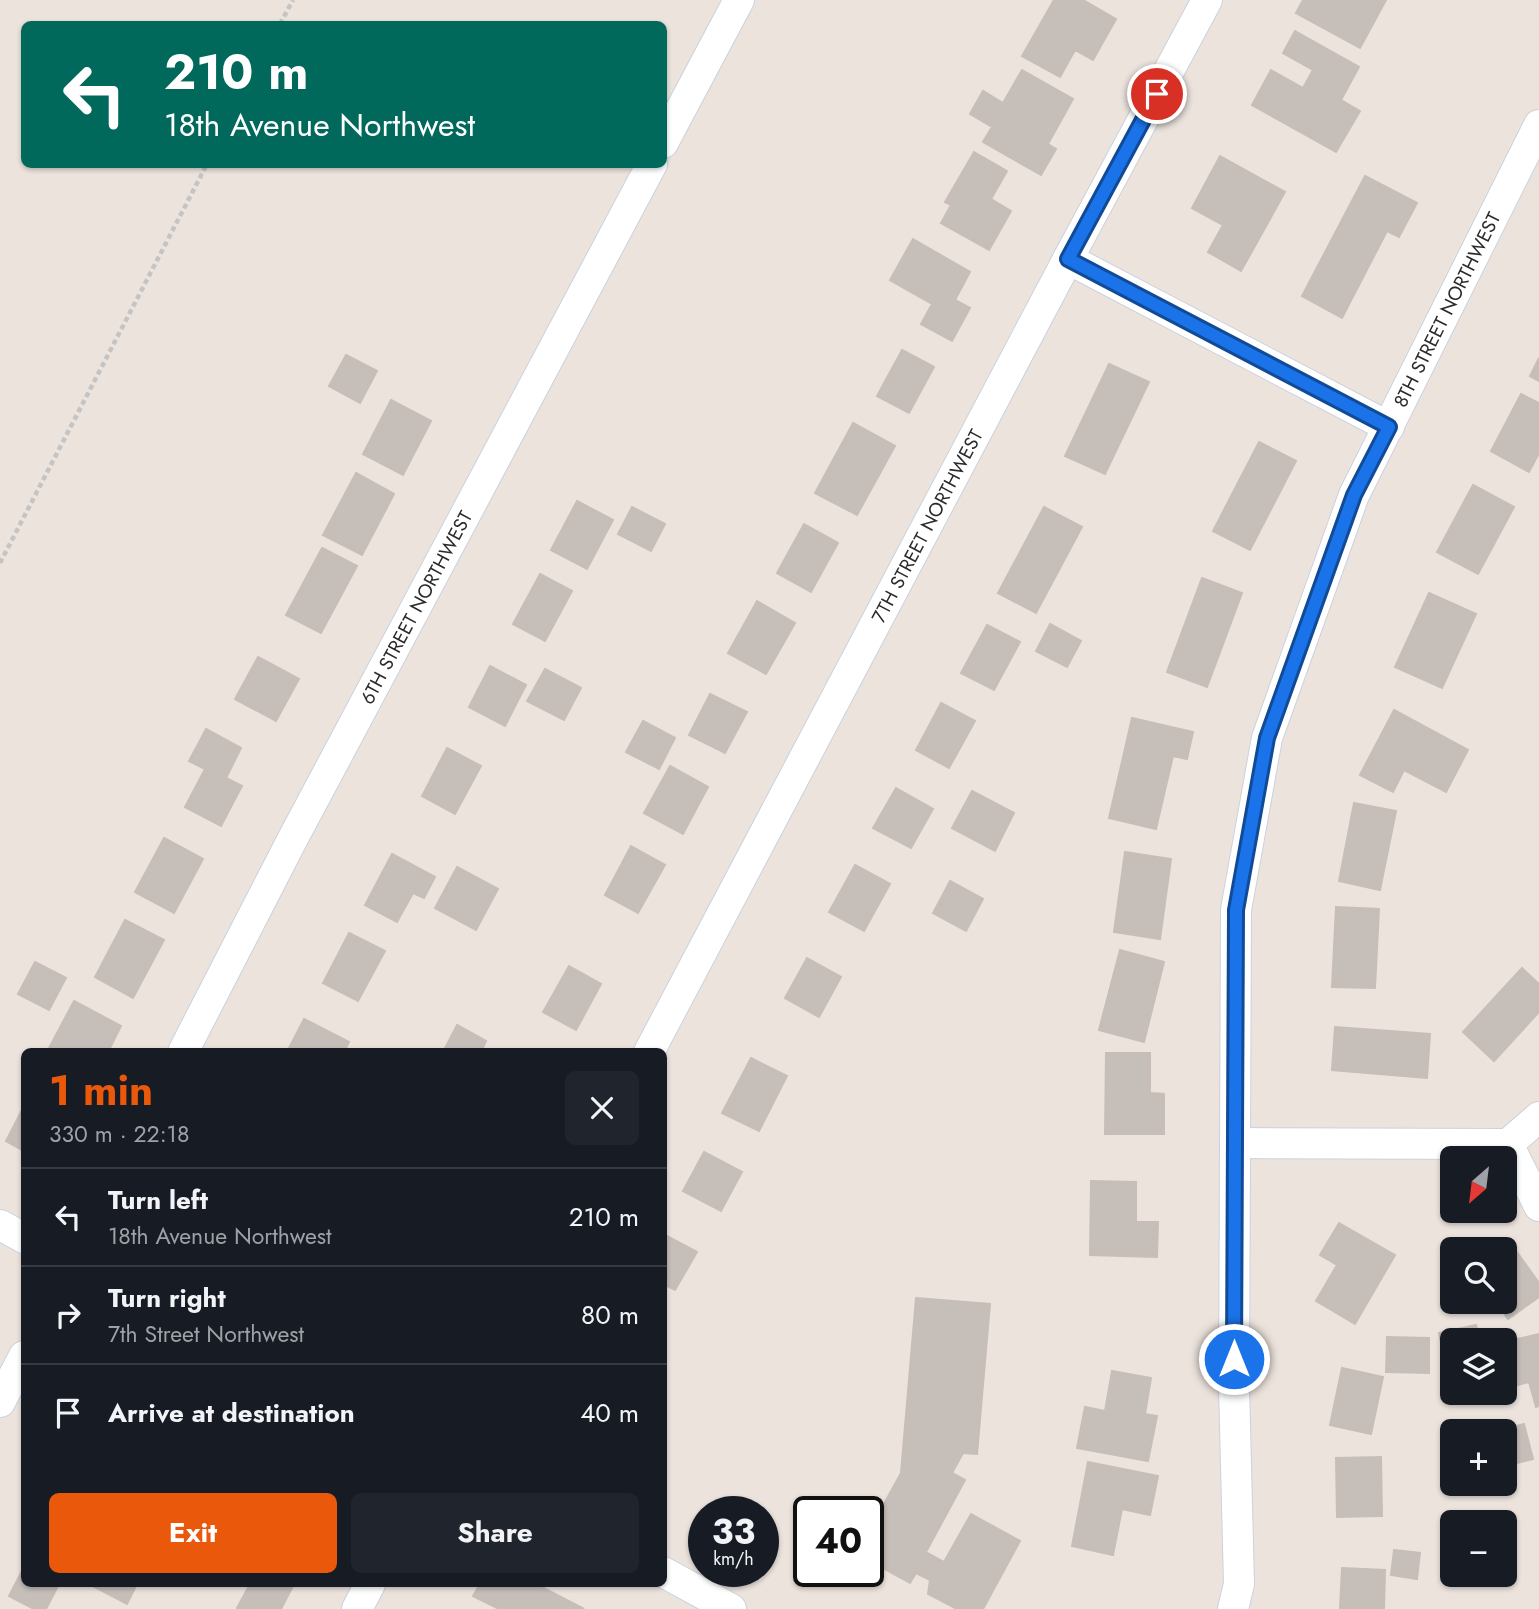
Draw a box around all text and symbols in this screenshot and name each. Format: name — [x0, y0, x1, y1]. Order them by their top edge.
text: 210 m — [164, 37, 308, 107]
icon: left — [49, 49, 140, 140]
pin — [1127, 64, 1187, 124]
icon: arrive — [1138, 75, 1176, 113]
text: 18th Avenue Northwest — [164, 102, 475, 148]
street label: 8TH STREET NORTHWEST — [1387, 207, 1507, 412]
street label: 7TH STREET NORTHWEST — [865, 424, 989, 628]
street label: 6TH STREET NORTHWEST — [353, 506, 479, 709]
text: 1 min — [49, 1060, 153, 1121]
button: close — [565, 1071, 639, 1145]
text: 330 m · 22:18 — [49, 1117, 189, 1151]
north arrow — [1440, 1146, 1517, 1223]
map controls — [1440, 1146, 1517, 1587]
text: Turn left — [108, 1181, 208, 1219]
icon: left — [49, 1198, 87, 1236]
text: 210 m — [569, 1198, 639, 1236]
text: 18th Avenue Northwest — [108, 1219, 332, 1253]
button: search — [1440, 1237, 1517, 1314]
text: Turn right — [108, 1279, 226, 1317]
icon: right — [49, 1296, 87, 1334]
text: 80 m — [581, 1296, 639, 1334]
text: 7th Street Northwest — [108, 1317, 304, 1351]
position arrow — [1197, 1322, 1271, 1396]
button: layers — [1440, 1328, 1517, 1405]
icon: arrive — [49, 1394, 87, 1432]
text: Arrive at destination — [108, 1394, 355, 1432]
text: 40 m — [580, 1394, 639, 1432]
button: + — [1440, 1419, 1517, 1496]
button: Exit — [49, 1493, 337, 1573]
button: Share — [351, 1493, 639, 1573]
speed limit sign: 40 — [793, 1496, 884, 1587]
text: 33 — [712, 1507, 755, 1557]
button: − — [1440, 1510, 1517, 1587]
text: km/h — [713, 1546, 754, 1572]

